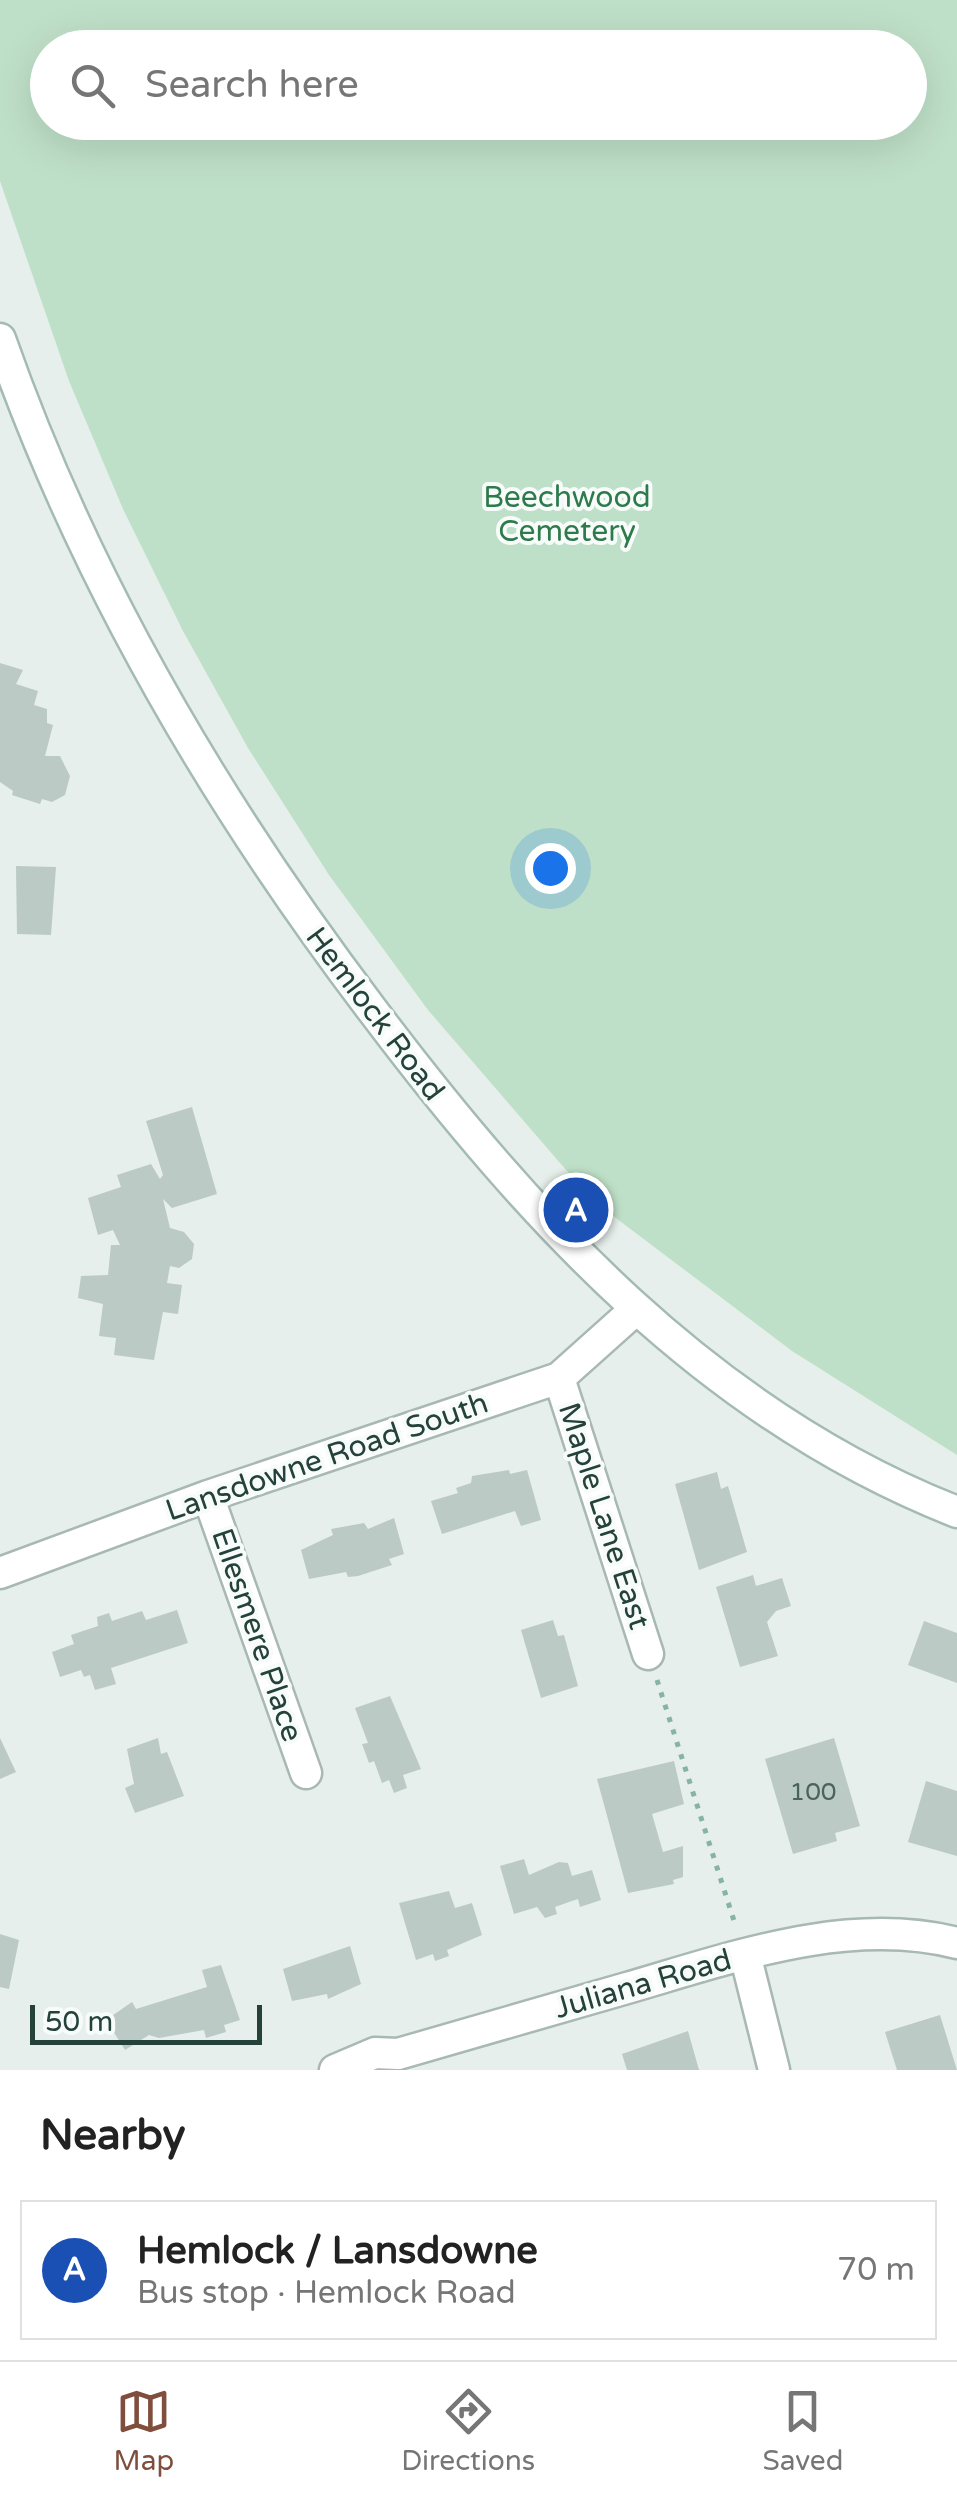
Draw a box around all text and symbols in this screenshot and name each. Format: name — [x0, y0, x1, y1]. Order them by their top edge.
search box — [30, 30, 927, 140]
icon: search — [65, 58, 120, 113]
text: Search here — [145, 62, 359, 108]
park label: Beechwood Cemetery — [483, 479, 651, 550]
your location — [525, 843, 576, 894]
street label: Hemlock Road — [298, 920, 452, 1108]
pin: A — [544, 1172, 608, 1248]
street label: Lansdowne Road South — [161, 1384, 493, 1530]
street label: Maple Lane East — [550, 1398, 658, 1634]
street label: Ellesmere Place — [203, 1524, 311, 1746]
house number: 100 — [789, 1777, 837, 1807]
street label: Juliana Road — [550, 1941, 736, 2027]
scale bar — [30, 2000, 262, 2044]
text: 50 m — [45, 2005, 113, 2039]
text: Nearby — [40, 2110, 185, 2161]
text: Hemlock / Lansdowne — [137, 2228, 538, 2274]
text: A — [63, 2251, 86, 2289]
text: 70 m — [837, 2251, 915, 2289]
text: Bus stop · Hemlock Road — [137, 2274, 516, 2312]
tab: Map — [114, 2384, 174, 2478]
tab: Directions — [401, 2384, 535, 2478]
tab: Saved — [762, 2384, 843, 2478]

